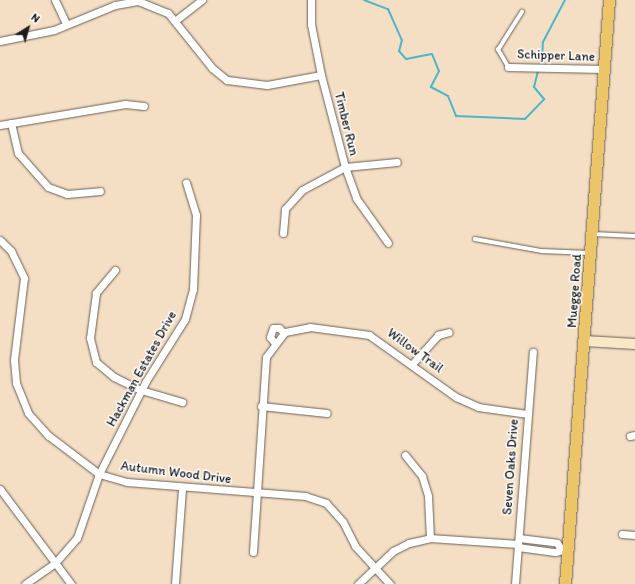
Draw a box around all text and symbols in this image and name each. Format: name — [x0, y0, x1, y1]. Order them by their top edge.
north arrow — [8, 8, 48, 48]
text: N — [29, 11, 42, 25]
street label: Schipper Lane — [517, 47, 595, 65]
street label: Timber Run — [331, 91, 361, 157]
street label: Muegge Road — [565, 254, 585, 328]
street label: Hackman Estates Drive — [104, 308, 180, 430]
street label: Willow Trail — [384, 325, 446, 377]
street label: Seven Oaks Drive — [500, 418, 522, 516]
street label: Autumn Wood Drive — [120, 458, 232, 488]

